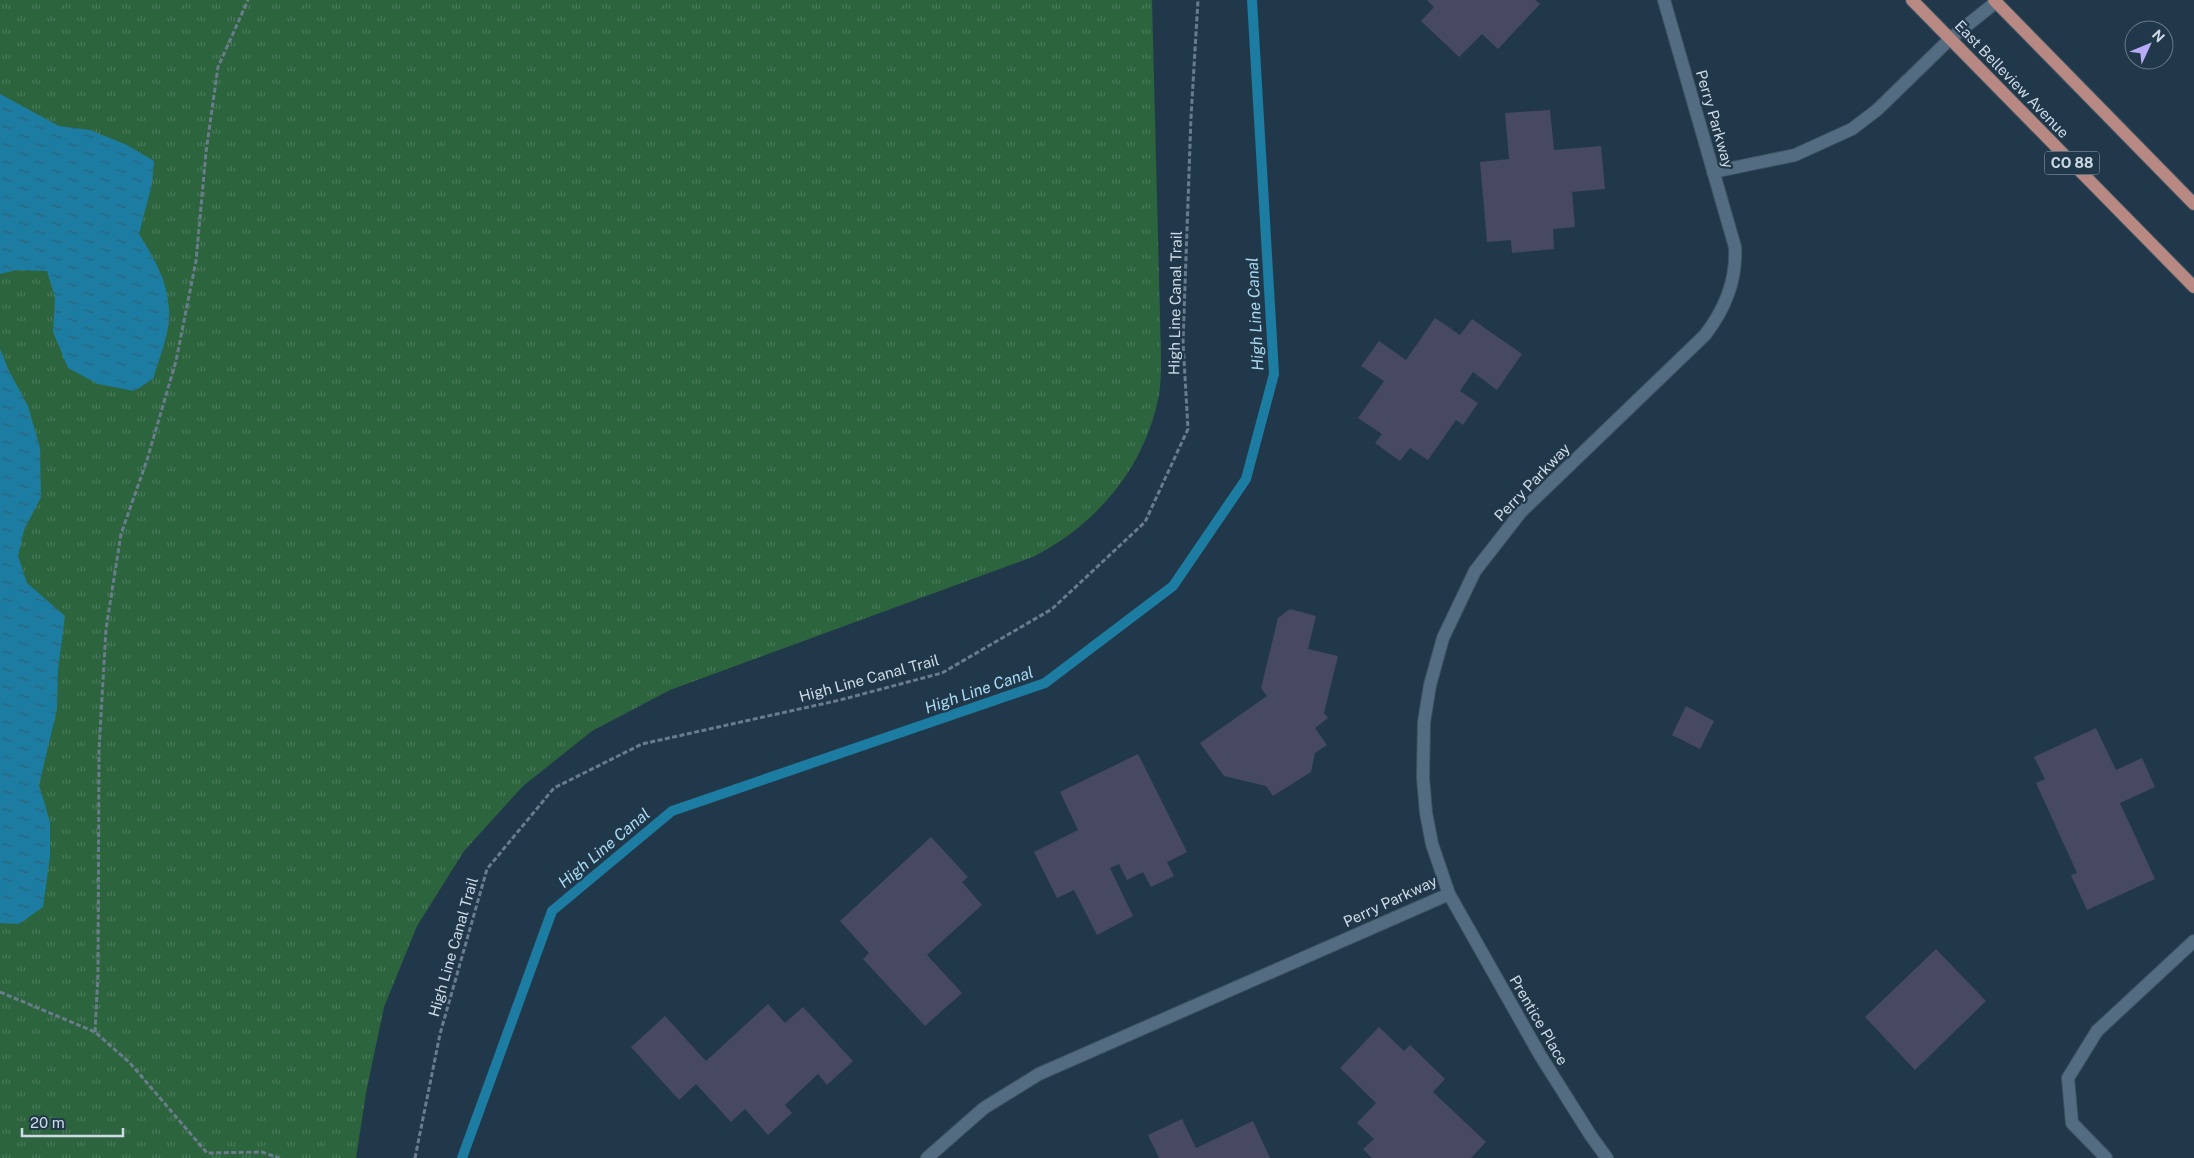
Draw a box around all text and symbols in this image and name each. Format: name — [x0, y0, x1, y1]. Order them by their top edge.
street label: East Belleview Avenue — [1952, 17, 2072, 141]
north arrow — [2124, 20, 2174, 70]
text: N — [2149, 26, 2168, 45]
street label: Perry Parkway — [1693, 68, 1737, 170]
road number: CO 88 — [2044, 152, 2100, 174]
street label: High Line Canal Trail — [1165, 231, 1185, 375]
water label: High Line Canal — [1243, 257, 1267, 371]
street label: Perry Parkway — [1491, 440, 1573, 524]
street label: High Line Canal Trail — [797, 651, 941, 705]
water label: High Line Canal — [922, 663, 1036, 717]
water label: High Line Canal — [554, 804, 654, 892]
street label: Perry Parkway — [1341, 872, 1439, 930]
street label: High Line Canal Trail — [425, 875, 481, 1019]
street label: Prentice Place — [1506, 972, 1572, 1068]
scale bar — [22, 1106, 124, 1138]
text: 20 m — [30, 1114, 65, 1131]

